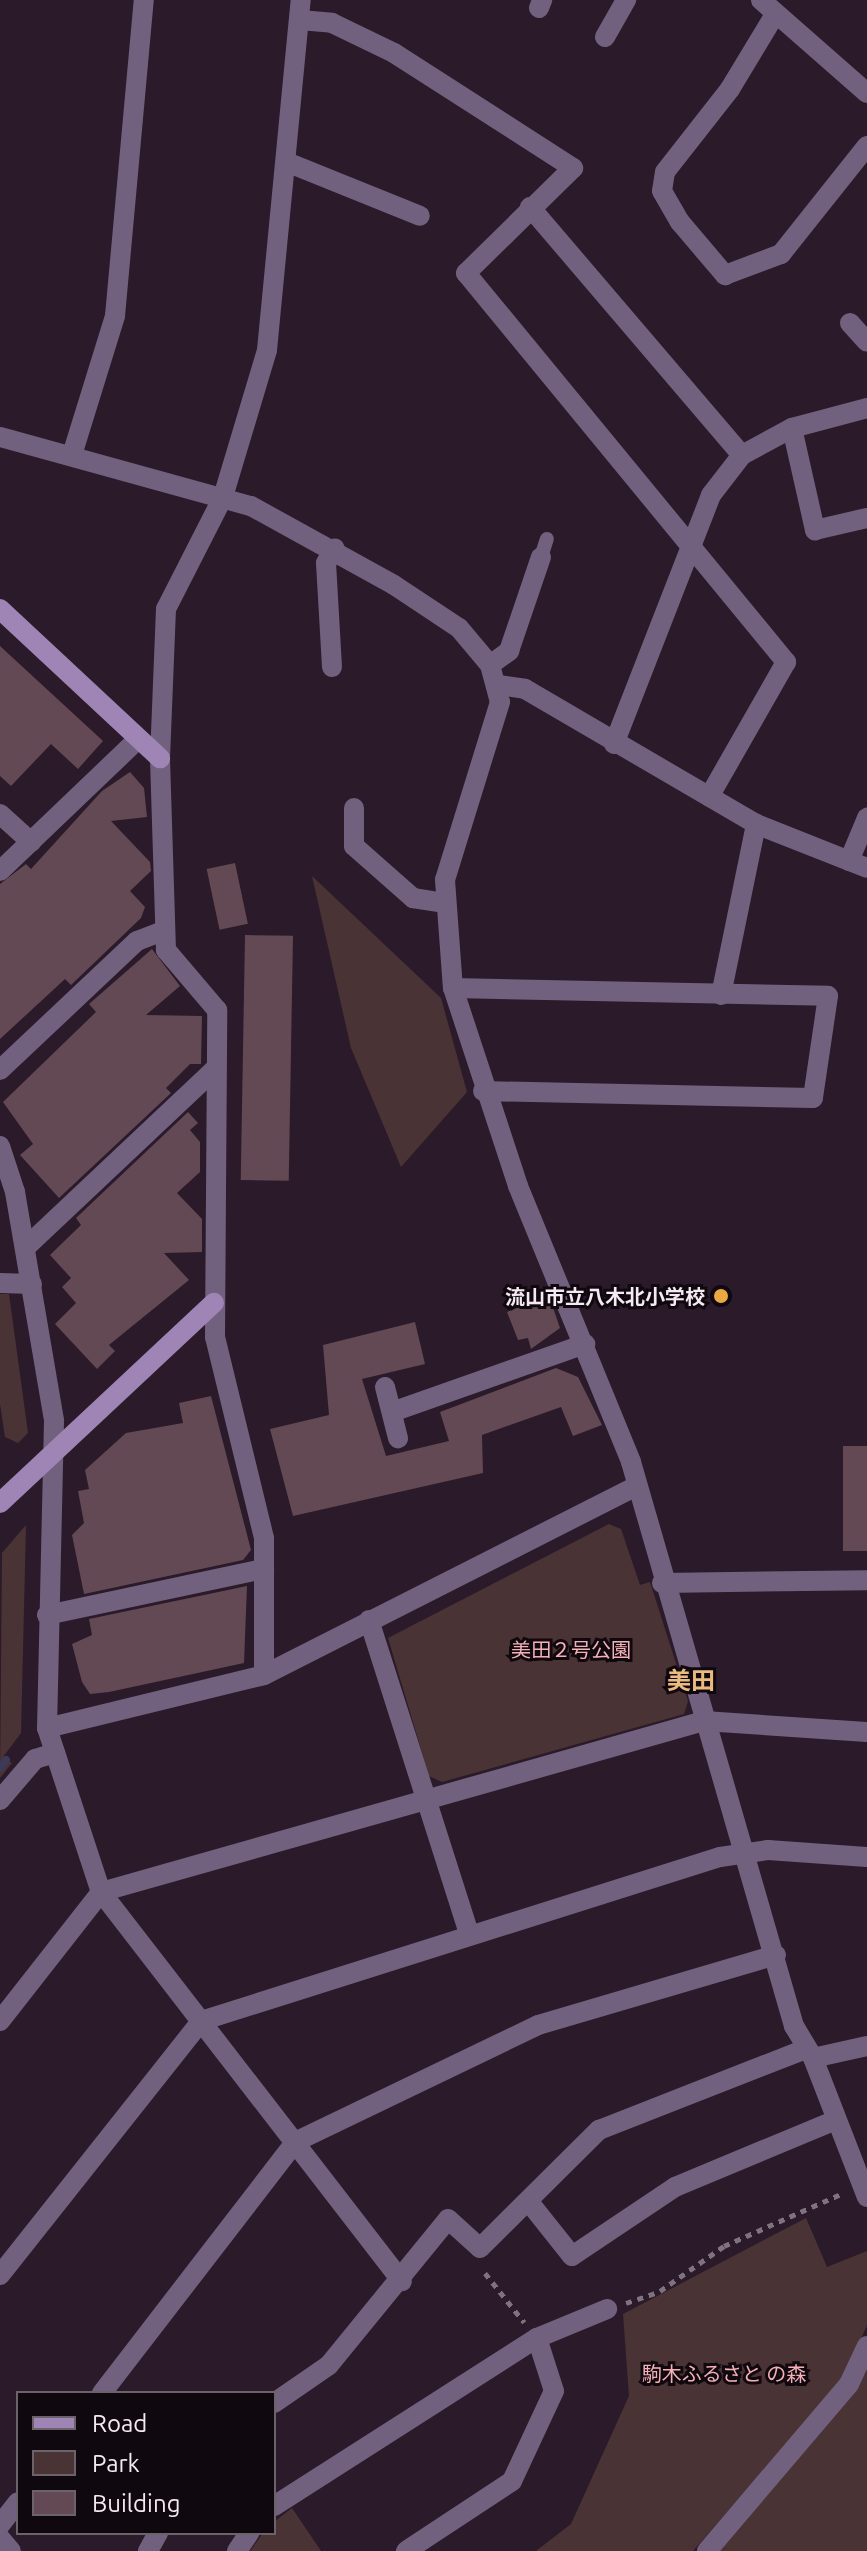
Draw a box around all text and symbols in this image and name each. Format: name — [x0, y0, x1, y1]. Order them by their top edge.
place label: 流山市立八木北小学校 — [505, 1284, 705, 1308]
marker: 流山市立八木北小学校 — [712, 1287, 730, 1305]
park label: 美田２号公園 — [511, 1637, 631, 1661]
district label: 美田 — [667, 1667, 715, 1695]
park label: 駒木ふるさと の森 — [642, 2361, 806, 2385]
legend — [16, 2391, 276, 2535]
text: Road — [92, 2410, 147, 2437]
text: Park — [92, 2450, 140, 2477]
text: Building — [92, 2490, 180, 2517]

